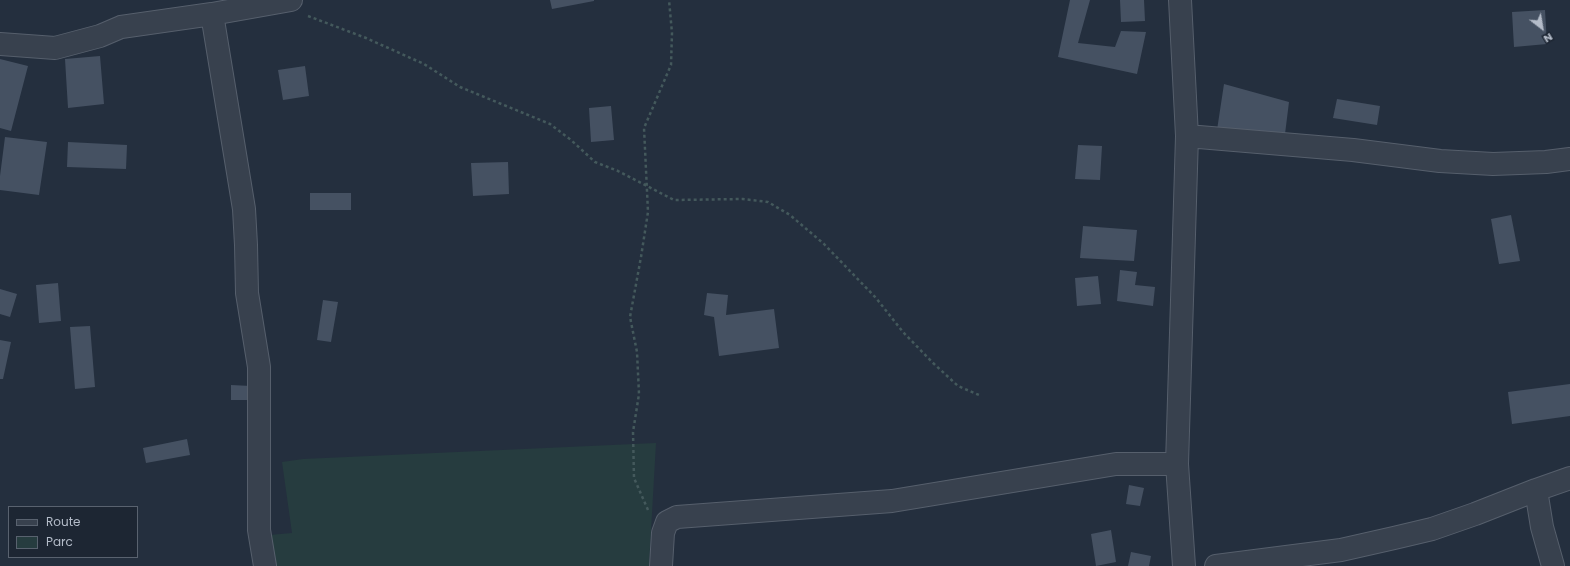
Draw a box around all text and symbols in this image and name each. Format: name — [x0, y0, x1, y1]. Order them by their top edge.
north arrow — [1522, 8, 1562, 48]
text: N — [1541, 29, 1556, 47]
legend — [8, 506, 138, 558]
text: Route — [46, 513, 80, 530]
text: Parc — [46, 533, 73, 550]

